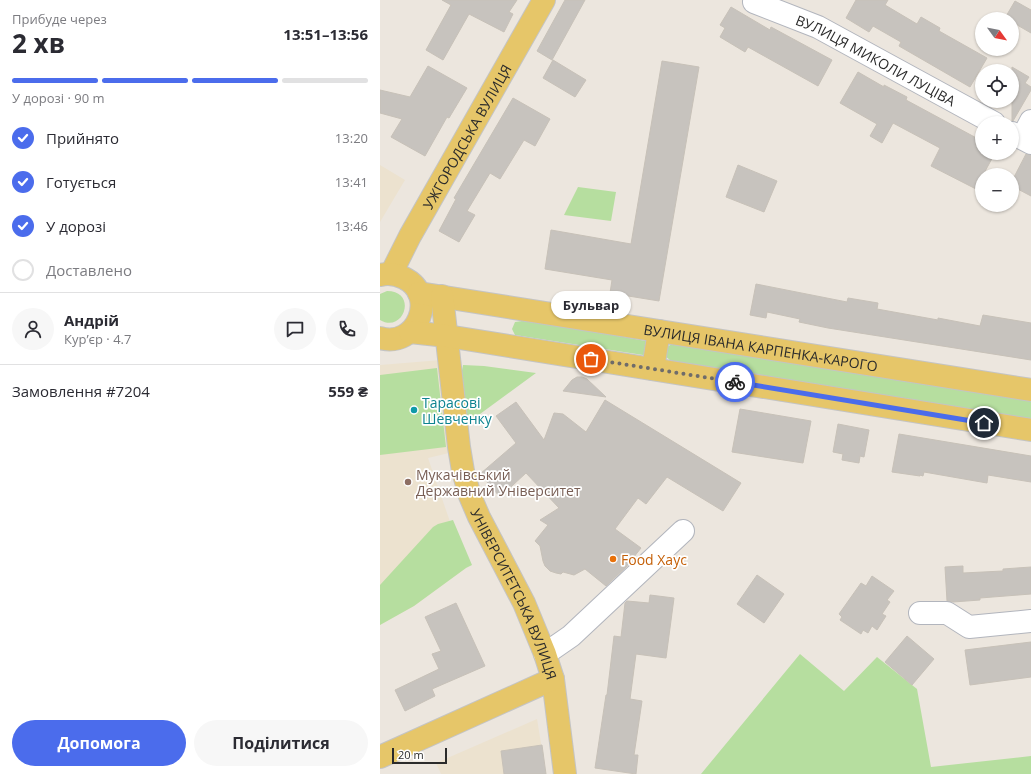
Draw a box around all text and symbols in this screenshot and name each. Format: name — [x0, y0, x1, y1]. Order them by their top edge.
text: Прибуде через — [12, 10, 107, 28]
street label: ВУЛИЦЯ МИКОЛИ ЛУЦІВА — [793, 10, 959, 110]
north arrow — [975, 12, 1019, 56]
map controls — [975, 12, 1019, 212]
text: 13:51–13:56 — [283, 24, 368, 44]
text: 2 хв — [12, 25, 65, 61]
street label: УЖГОРОДСЬКА ВУЛИЦЯ — [418, 61, 515, 212]
button: locate — [975, 64, 1019, 108]
text: У дорозі · 90 m — [12, 89, 105, 107]
button: + — [975, 116, 1019, 160]
icon: check — [12, 127, 34, 149]
text: Прийнято — [46, 128, 119, 148]
text: 13:20 — [335, 129, 368, 147]
button: − — [975, 168, 1019, 212]
icon: check — [12, 171, 34, 193]
text: Готується — [46, 172, 116, 192]
text: 13:41 — [335, 173, 368, 191]
icon: check — [12, 215, 34, 237]
text: У дорозі — [46, 216, 106, 236]
text: 13:46 — [335, 217, 368, 235]
text: Доставлено — [46, 260, 132, 280]
callout: Бульвар — [551, 291, 631, 319]
text: Бульвар — [563, 296, 619, 314]
button: person — [12, 308, 54, 350]
button: chat — [274, 308, 316, 350]
button: phone — [326, 308, 368, 350]
text: Андрій — [64, 310, 119, 330]
street label: ВУЛИЦЯ ІВАНА КАРПЕНКА-КАРОГО — [642, 319, 879, 375]
text: Кур’єр · 4.7 — [64, 330, 131, 348]
pin — [574, 342, 608, 376]
icon: bag — [580, 348, 602, 370]
courier — [715, 362, 755, 402]
icon: bike — [724, 371, 746, 393]
text: Замовлення #7204 — [12, 381, 150, 401]
text: 559 ₴ — [328, 381, 368, 401]
place label: Тарасові Шевченку — [422, 393, 493, 428]
marker: Тарасові Шевченку — [409, 405, 419, 415]
pin — [967, 406, 1001, 440]
icon: home — [973, 412, 995, 434]
place label: Мукачівський Державний Університет — [416, 465, 581, 500]
marker: Мукачівський Державний Університет — [403, 477, 413, 487]
street label: УНІВЕРСИТЕТСЬКА ВУЛИЦЯ — [467, 505, 562, 682]
place label: Food Хаус — [621, 550, 687, 569]
marker: Food Хаус — [608, 554, 618, 564]
button: Допомога — [12, 720, 186, 766]
button: Поділитися — [194, 720, 368, 766]
scale bar — [392, 746, 447, 765]
text: 20 m — [398, 747, 424, 762]

